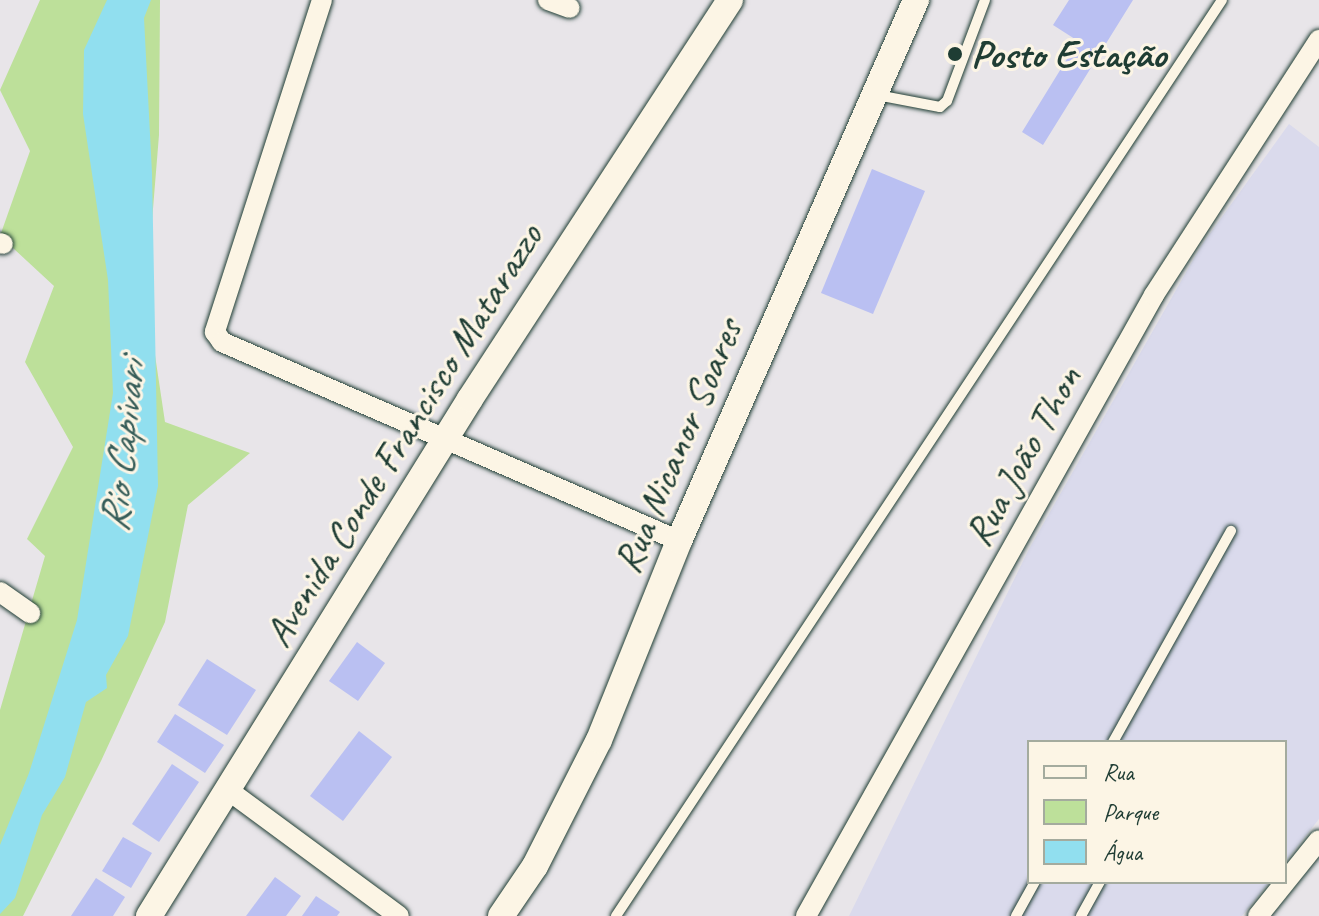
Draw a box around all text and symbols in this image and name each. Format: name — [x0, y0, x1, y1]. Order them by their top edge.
place label: Posto Estação — [971, 30, 1167, 78]
marker: Posto Estação — [946, 45, 964, 63]
street label: Avenida Conde Francisco Matarazzo — [253, 215, 553, 655]
street label: Rua Nicanor Soares — [603, 312, 753, 580]
street label: Rua João Thon — [954, 358, 1092, 554]
water label: Rio Capivari — [89, 359, 157, 535]
legend — [1027, 740, 1287, 884]
text: Rua — [1103, 757, 1134, 787]
text: Parque — [1103, 797, 1158, 827]
text: Água — [1103, 837, 1142, 867]

